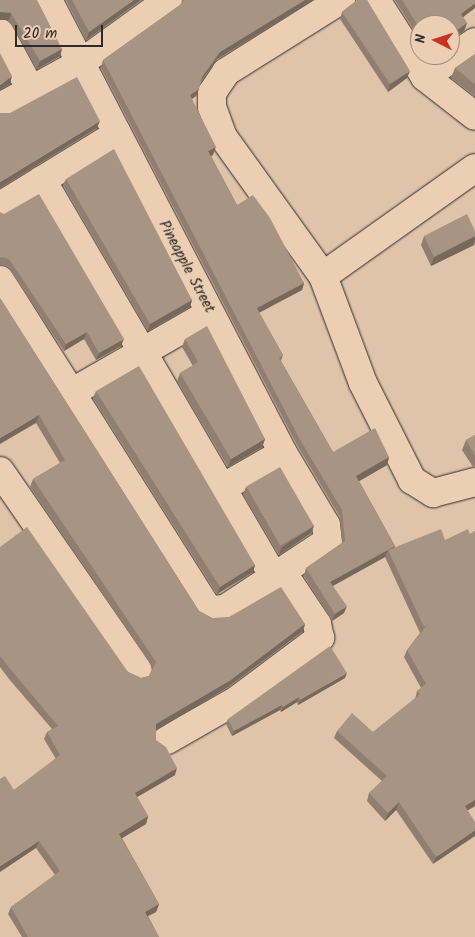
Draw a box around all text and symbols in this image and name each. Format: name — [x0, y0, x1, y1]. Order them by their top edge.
scale bar — [18, 15, 105, 47]
north arrow — [410, 15, 460, 65]
text: 20 m — [23, 22, 57, 46]
text: N — [410, 33, 432, 44]
street label: Pineapple Street — [154, 218, 218, 316]

